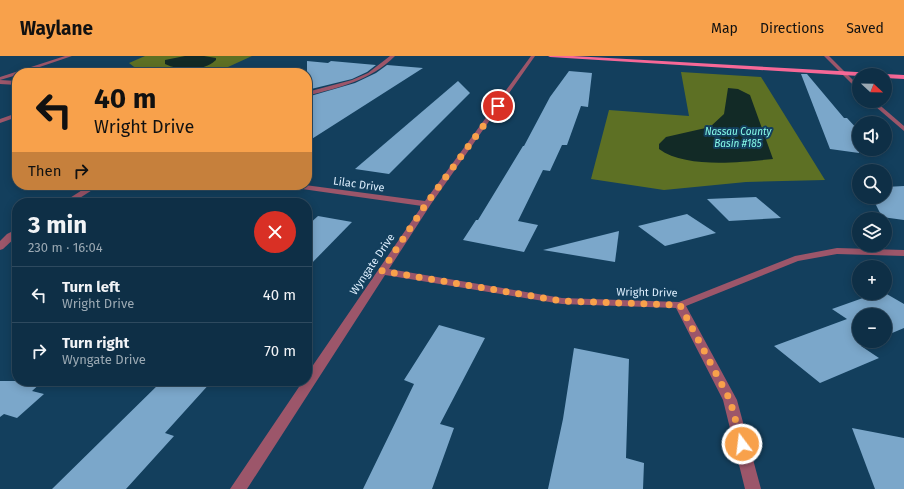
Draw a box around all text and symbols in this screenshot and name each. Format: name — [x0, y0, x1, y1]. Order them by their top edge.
text: Waylane — [20, 17, 93, 40]
text: Map — [711, 20, 738, 37]
text: Directions — [760, 20, 824, 37]
text: Saved — [846, 20, 884, 37]
north arrow — [852, 68, 892, 108]
map controls — [852, 68, 892, 348]
text: 40 m — [94, 82, 157, 115]
icon: left — [28, 84, 80, 136]
pin — [481, 89, 515, 123]
icon: arrive — [487, 95, 509, 117]
text: Wright Drive — [94, 116, 194, 138]
button: sound — [852, 116, 892, 156]
water label: Nassau County Basin #185 — [705, 126, 772, 150]
icon: right — [70, 160, 92, 182]
text: Then — [28, 162, 62, 180]
button: search — [852, 164, 892, 204]
street label: Lilac Drive — [332, 174, 385, 195]
text: 3 min — [28, 211, 87, 239]
button: close — [254, 211, 296, 253]
button: layers — [852, 212, 892, 252]
street label: Wyngate Drive — [347, 231, 398, 297]
text: 230 m · 16:04 — [28, 240, 103, 255]
button: + — [852, 260, 892, 300]
text: Turn left — [62, 278, 120, 296]
icon: left — [28, 284, 50, 306]
street label: Wright Drive — [616, 285, 678, 300]
text: 40 m — [263, 286, 296, 304]
text: Wright Drive — [62, 296, 134, 311]
button: − — [852, 308, 892, 348]
text: Turn right — [62, 334, 129, 352]
icon: right — [28, 340, 50, 362]
text: 70 m — [264, 342, 296, 360]
text: Wyngate Drive — [62, 352, 146, 367]
position arrow — [721, 423, 763, 465]

